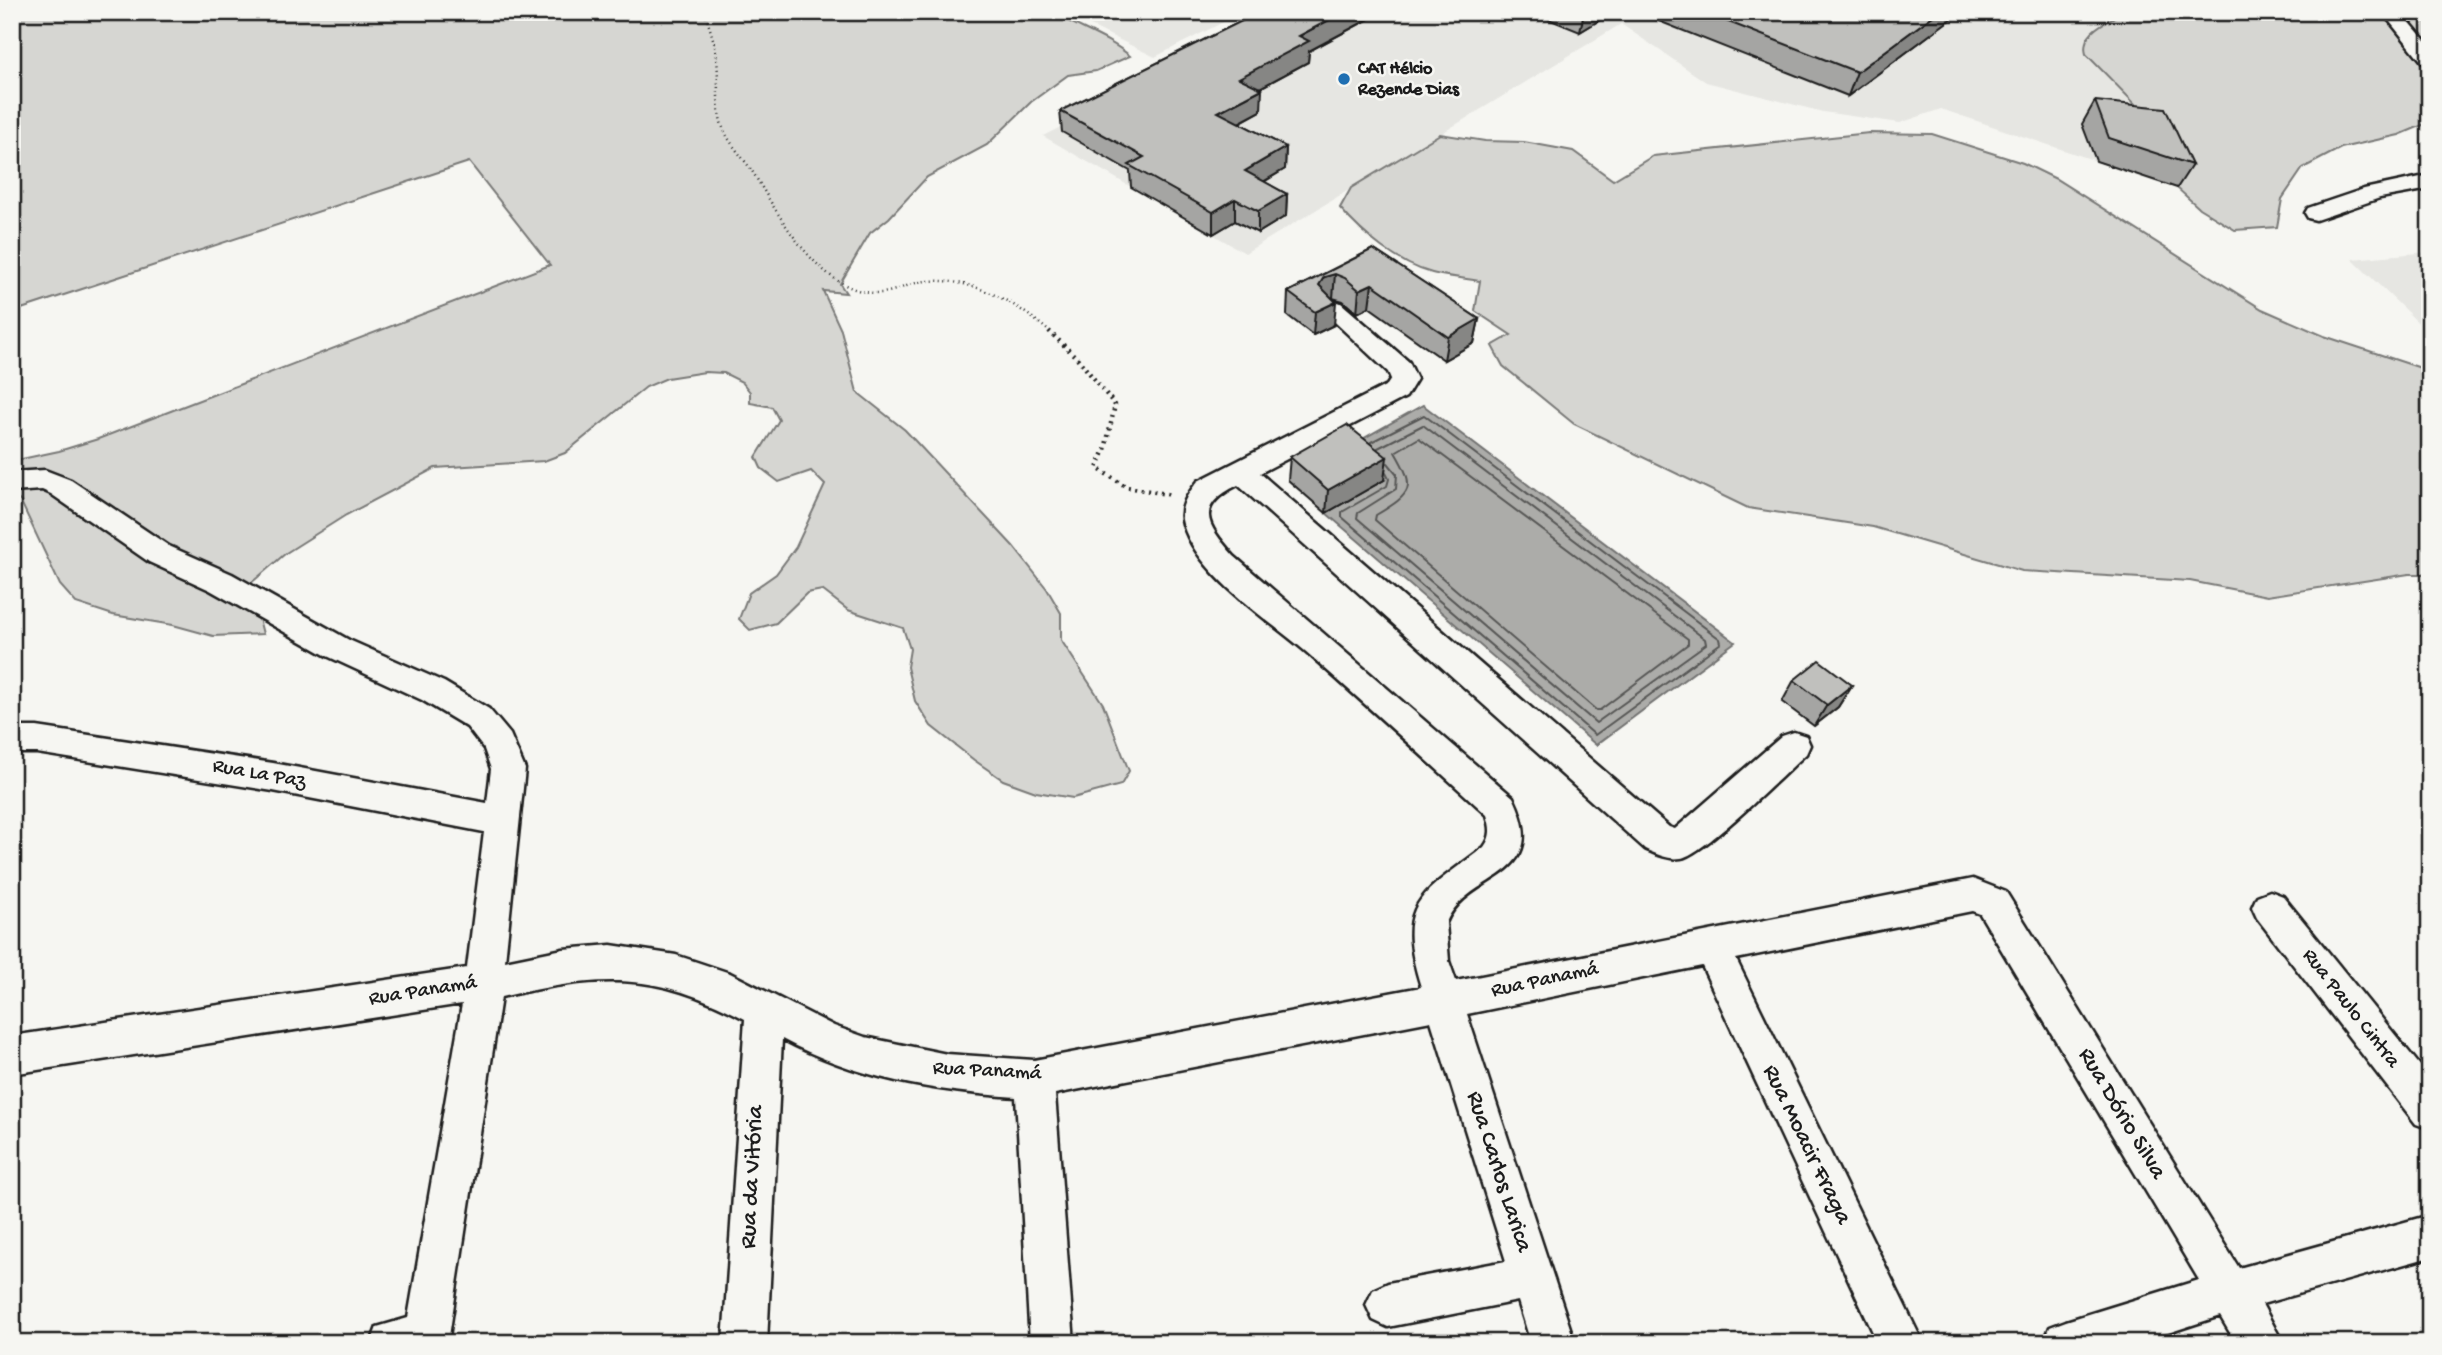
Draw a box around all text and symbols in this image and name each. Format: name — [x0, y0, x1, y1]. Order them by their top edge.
place label: CAT Hélcio Rezende Dias — [1357, 59, 1460, 101]
marker: CAT Hélcio Rezende Dias — [1336, 71, 1352, 87]
street label: Rua La Paz — [210, 754, 308, 796]
street label: Rua Paulo Cintra — [2296, 944, 2405, 1075]
street label: Rua Panamá — [1489, 957, 1602, 1005]
street label: Rua Panamá — [367, 971, 480, 1013]
street label: Rua Dório Silva — [2070, 1043, 2172, 1186]
street label: Rua Panamá — [932, 1057, 1043, 1087]
street label: Rua Moacir Fraga — [1755, 1060, 1857, 1230]
street label: Rua Carlos Larica — [1458, 1088, 1538, 1257]
street label: Rua da Vitória — [735, 1104, 771, 1250]

